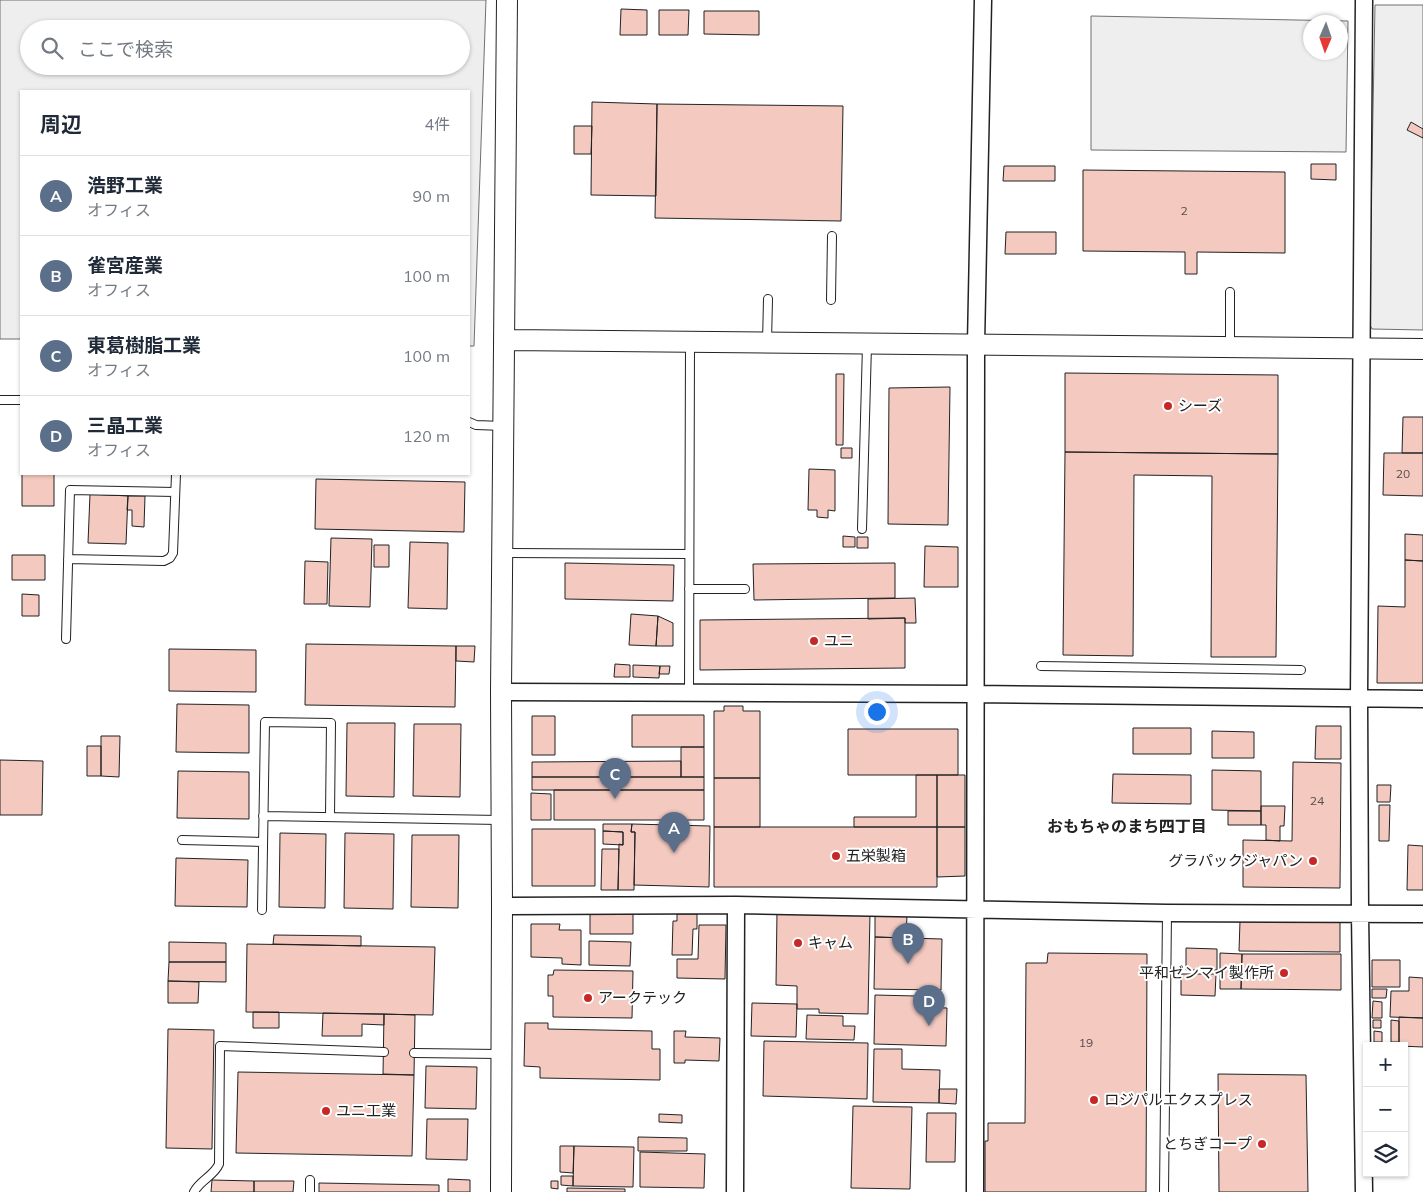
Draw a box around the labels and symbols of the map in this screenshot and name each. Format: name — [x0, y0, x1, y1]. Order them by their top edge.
north arrow — [1303, 15, 1348, 60]
house number: 2 — [1180, 203, 1188, 218]
place label: シーズ — [1178, 396, 1222, 415]
marker: シーズ — [1162, 400, 1174, 412]
house number: 20 — [1396, 466, 1410, 481]
place label: ユニ — [824, 631, 854, 650]
marker: ユニ — [808, 635, 820, 647]
your location — [864, 699, 890, 725]
pin: C — [599, 758, 631, 799]
house number: 24 — [1310, 793, 1324, 808]
pin: A — [658, 812, 690, 853]
district label: おもちゃのまち四丁目 — [1047, 816, 1207, 836]
place label: 五栄製箱 — [846, 846, 906, 865]
marker: 五栄製箱 — [830, 850, 842, 862]
place label: グラパックジャパン — [1168, 851, 1303, 870]
marker: グラパックジャパン — [1307, 855, 1319, 867]
pin: B — [892, 923, 924, 964]
place label: キャム — [808, 933, 853, 952]
marker: キャム — [792, 937, 804, 949]
place label: 平和ゼンマイ製作所 — [1139, 963, 1274, 982]
marker: 平和ゼンマイ製作所 — [1278, 967, 1290, 979]
pin: D — [913, 985, 945, 1026]
place label: アークテック — [598, 988, 687, 1007]
marker: アークテック — [582, 992, 594, 1004]
house number: 19 — [1079, 1035, 1093, 1050]
place label: ロジパルエクスプレス — [1104, 1090, 1253, 1109]
marker: ロジパルエクスプレス — [1088, 1094, 1100, 1106]
place label: ユニ工業 — [336, 1101, 396, 1120]
marker: ユニ工業 — [320, 1105, 332, 1117]
place label: とちぎコープ — [1163, 1134, 1252, 1153]
marker: とちぎコープ — [1256, 1138, 1268, 1150]

